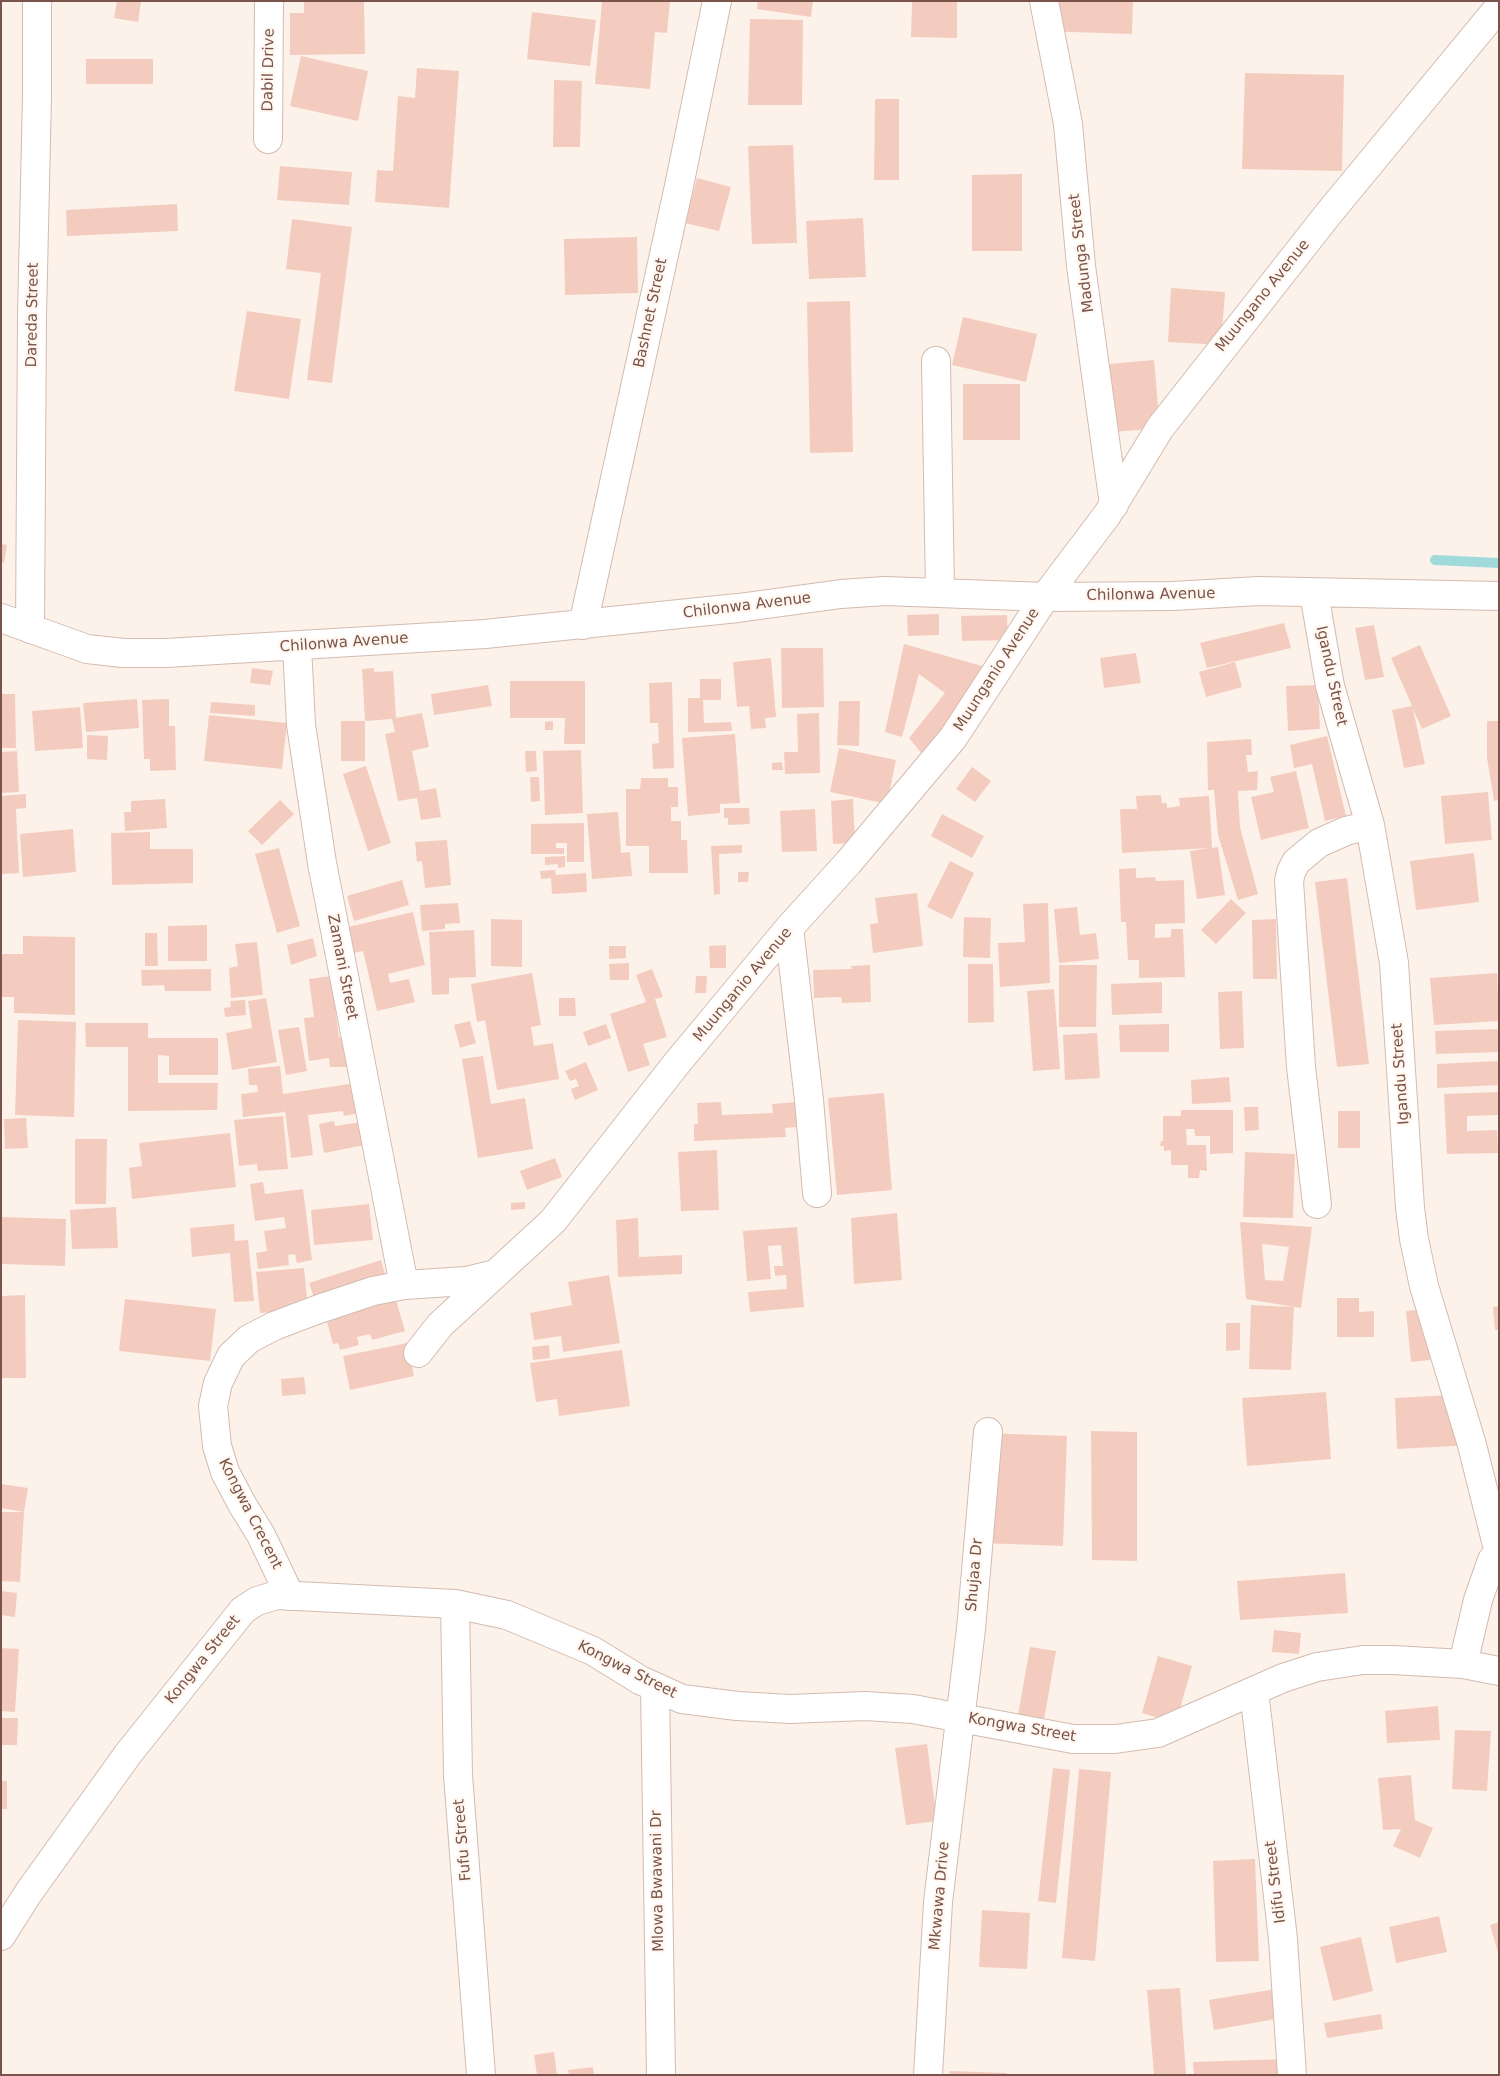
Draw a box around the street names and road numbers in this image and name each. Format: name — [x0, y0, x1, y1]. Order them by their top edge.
street label: Dabil Drive — [259, 28, 279, 112]
street label: Madunga Street — [1066, 192, 1098, 314]
street label: Muungano Avenue — [1212, 236, 1314, 356]
street label: Bashnet Street — [631, 256, 671, 370]
street label: Dareda Street — [23, 262, 43, 368]
street label: Chilonwa Avenue — [1086, 585, 1216, 605]
street label: Chilonwa Avenue — [682, 589, 812, 623]
street label: Muunganio Avenue — [950, 605, 1044, 735]
street label: Igandu Street — [1312, 624, 1350, 728]
street label: Chilonwa Avenue — [279, 630, 409, 656]
street label: Zamani Street — [323, 913, 361, 1021]
street label: Muunganio Avenue — [690, 924, 796, 1046]
street label: Igandu Street — [1388, 1022, 1414, 1126]
street label: Kongwa Crecent — [214, 1456, 286, 1572]
street label: Shujaa Dr — [963, 1538, 987, 1612]
street label: Kongwa Street — [162, 1612, 244, 1708]
street label: Kongwa Street — [574, 1637, 680, 1703]
street label: Kongwa Street — [967, 1710, 1077, 1746]
street label: Fufu Street — [450, 1798, 476, 1882]
street label: Mlowa Bwawani Dr — [648, 1810, 668, 1952]
street label: Idifu Street — [1262, 1840, 1290, 1924]
street label: Mkwawa Drive — [926, 1841, 954, 1951]

